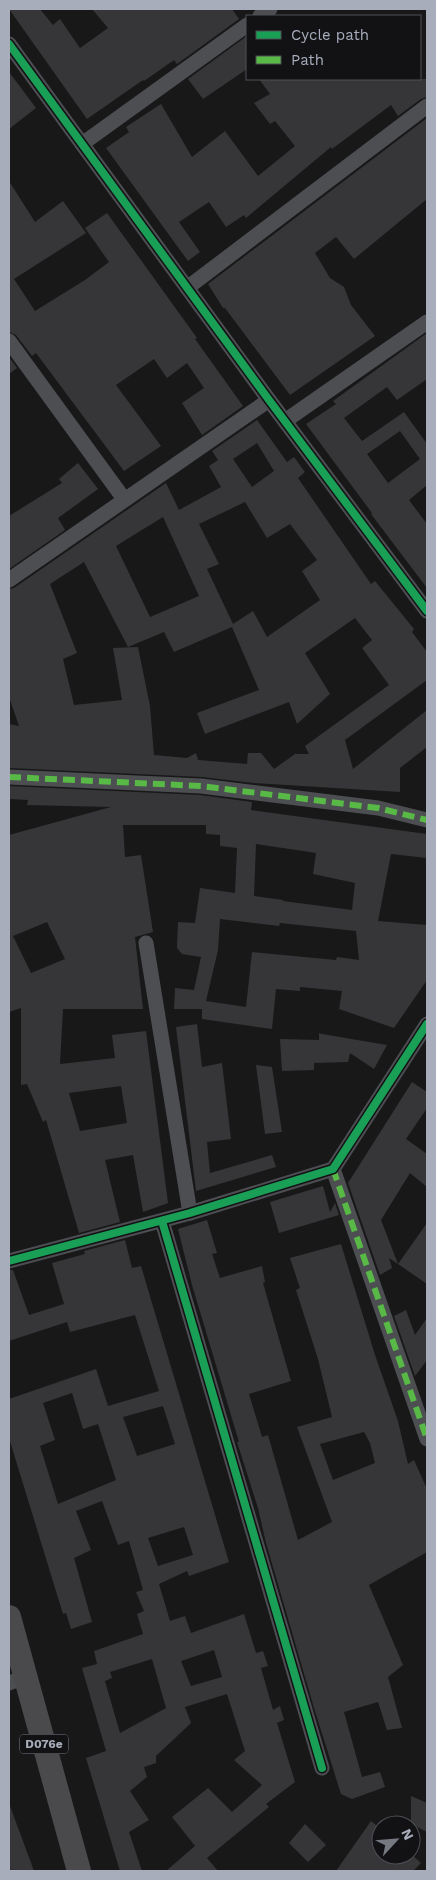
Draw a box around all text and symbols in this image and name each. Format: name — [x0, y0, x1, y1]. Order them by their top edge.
legend — [246, 15, 421, 80]
text: Cycle path — [291, 26, 369, 44]
text: Path — [291, 51, 324, 69]
road number: D076e — [20, 1735, 68, 1754]
north arrow — [371, 1815, 421, 1865]
text: N — [398, 1826, 417, 1842]

